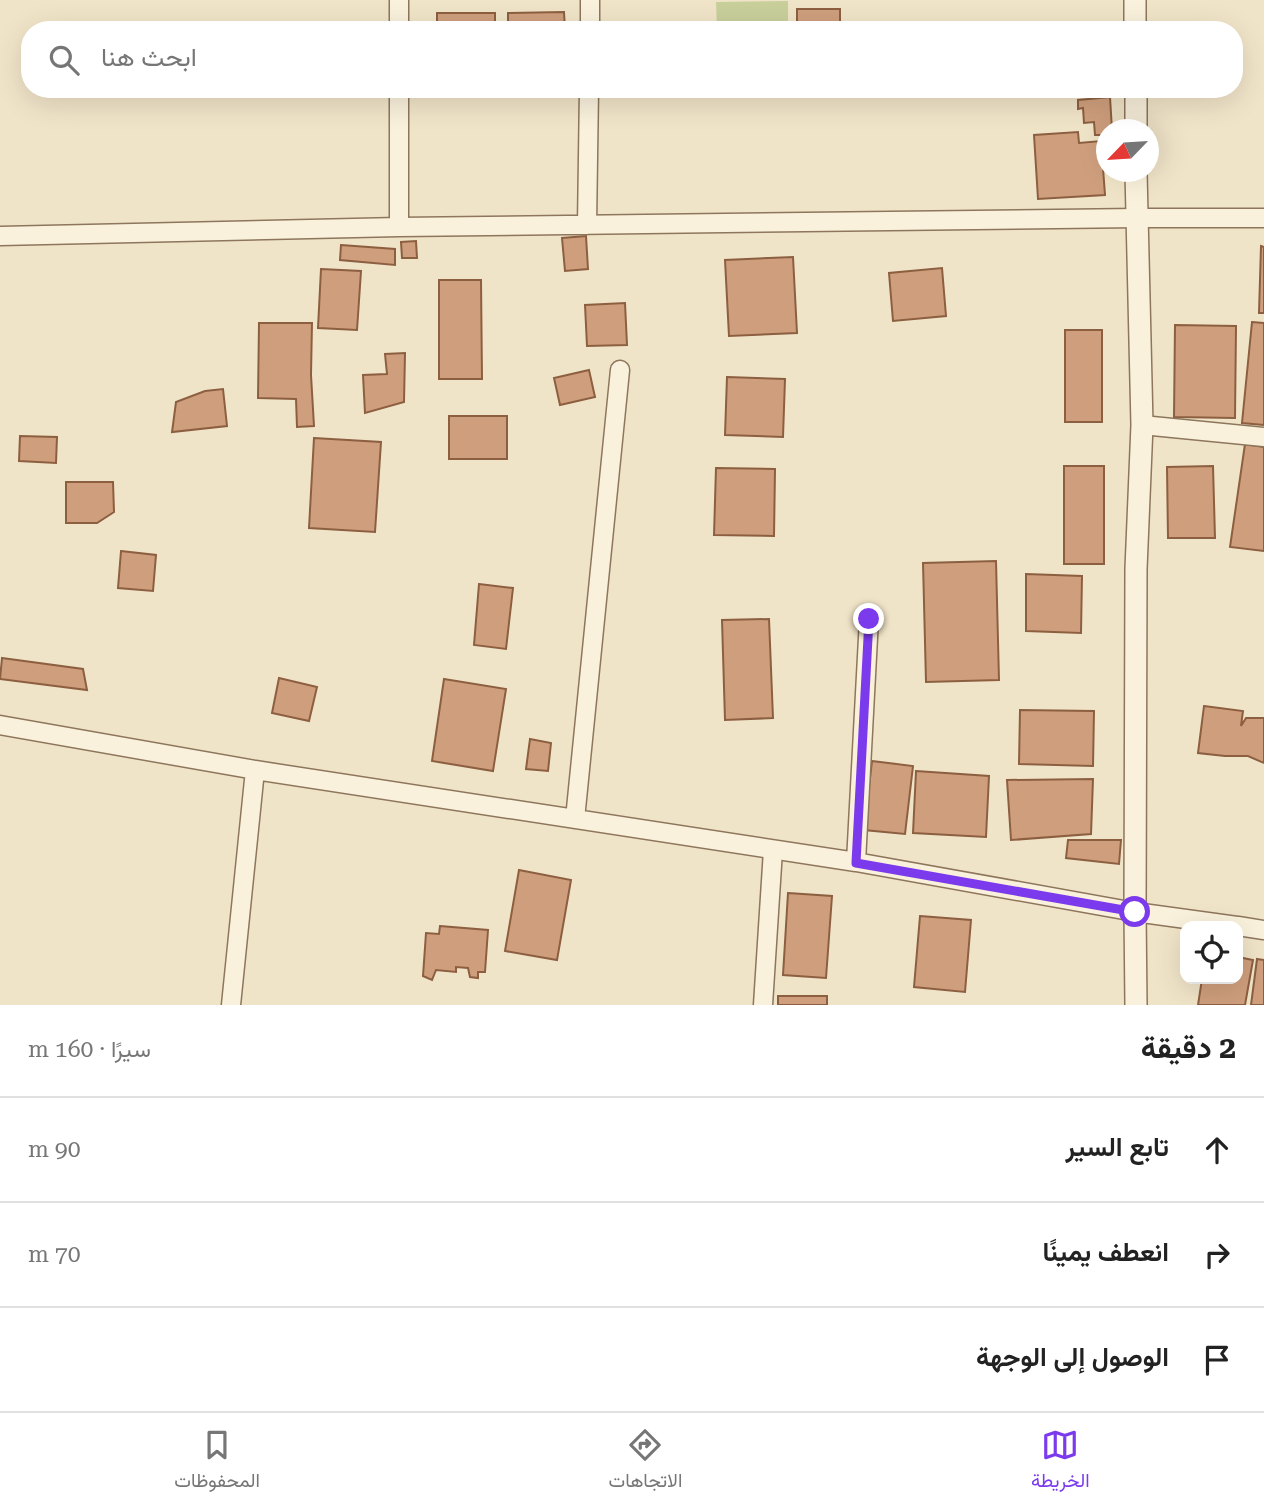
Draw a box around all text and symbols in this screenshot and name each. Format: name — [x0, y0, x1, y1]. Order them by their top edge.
search box — [21, 21, 1243, 98]
icon: search — [45, 41, 83, 79]
text: ابحث هنا — [101, 42, 197, 72]
north arrow — [1096, 119, 1159, 182]
route end — [853, 603, 884, 634]
route start — [1119, 896, 1150, 927]
map controls — [1180, 921, 1243, 984]
button: locate — [1180, 921, 1243, 984]
text: 2 دقيقة — [1141, 1030, 1236, 1065]
text: سيرًا · 160 m — [28, 1036, 151, 1063]
icon: ahead — [1198, 1131, 1236, 1169]
text: تابع السير — [1065, 1132, 1169, 1162]
text: 90 m — [28, 1136, 81, 1163]
icon: right — [1198, 1236, 1236, 1274]
text: انعطف يمينًا — [1043, 1237, 1169, 1267]
text: 70 m — [28, 1241, 81, 1268]
icon: arrive — [1198, 1341, 1236, 1379]
text: الوصول إلى الوجهة — [976, 1342, 1169, 1372]
tab: المحفوظات — [174, 1426, 260, 1497]
tab: الاتجاهات — [609, 1426, 682, 1497]
tab: الخريطة — [1031, 1426, 1090, 1497]

